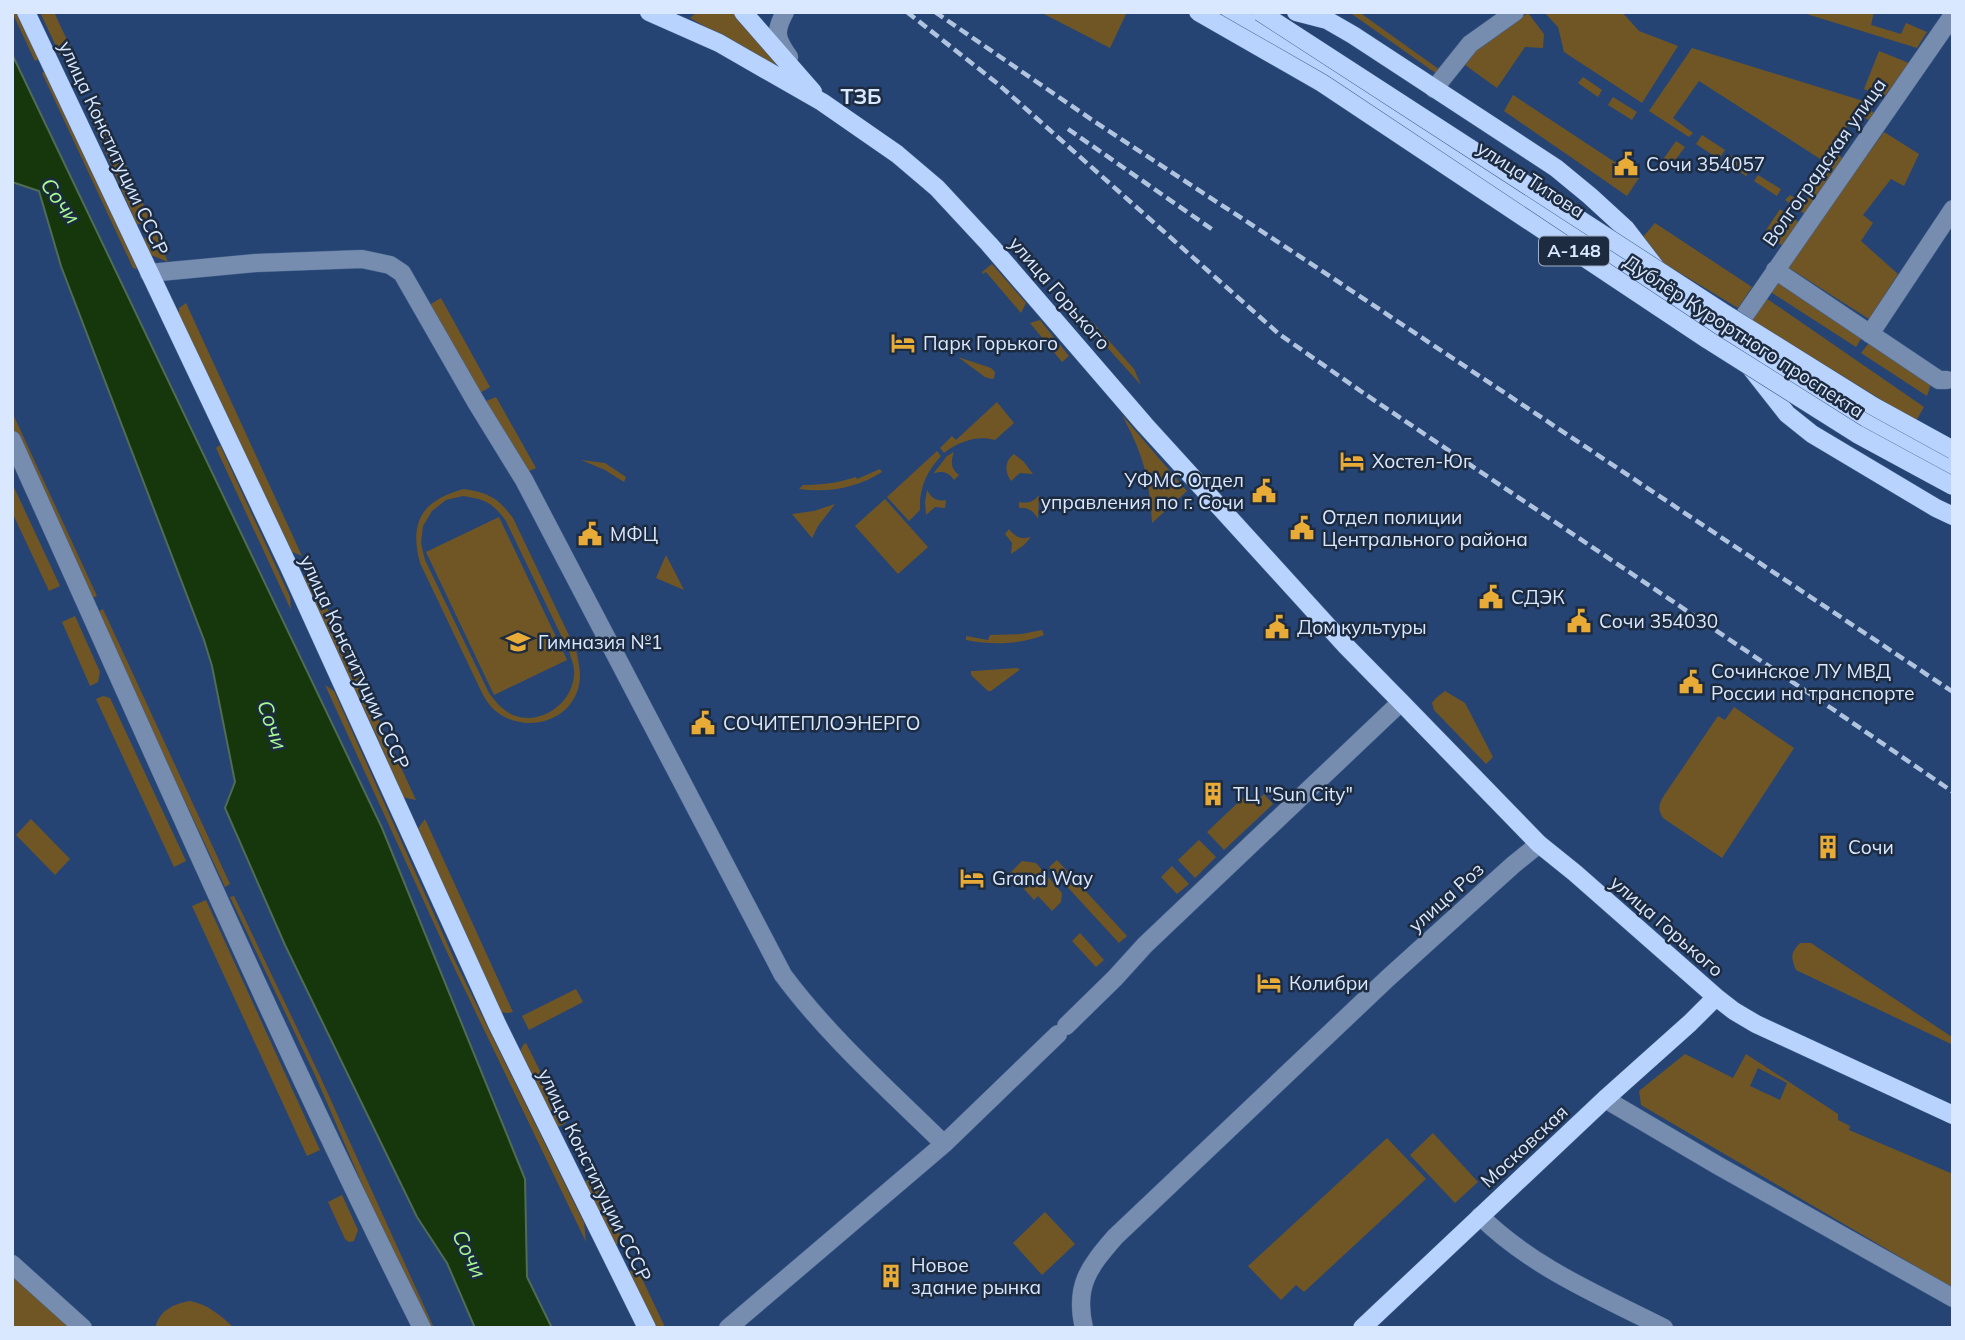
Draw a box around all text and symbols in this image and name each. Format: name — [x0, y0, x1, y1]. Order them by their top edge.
street label: улица Конституции СССР — [54, 37, 174, 259]
street label: Волгоградская улица — [1757, 73, 1891, 251]
district label: ТЗБ — [841, 83, 881, 109]
street label: улица Титова — [1473, 135, 1589, 223]
public building icon: Сочи 354057 — [1612, 150, 1640, 178]
place label: Сочи 354057 — [1646, 152, 1765, 176]
water label: Сочи — [35, 172, 86, 229]
street label: улица Горького — [1004, 231, 1116, 355]
road number: А-148 — [1539, 236, 1609, 265]
street label: Дублёр Курортного проспекта — [1619, 249, 1869, 423]
hotel icon: Парк Горького — [889, 329, 917, 357]
place label: Парк Горького — [923, 331, 1058, 355]
hotel icon: Хостел-Юг — [1338, 447, 1366, 475]
place label: Хостел-Юг — [1372, 449, 1472, 473]
place label: УФМС Отдел управления по г. Сочи — [1041, 468, 1244, 514]
public building icon: УФМС Отдел управления по г. Сочи — [1250, 477, 1278, 505]
place label: Отдел полиции Центрального района — [1322, 505, 1528, 551]
public building icon: Отдел полиции Центрального района — [1288, 514, 1316, 542]
public building icon: МФЦ — [576, 520, 604, 548]
place label: МФЦ — [610, 522, 658, 546]
street label: улица Конституции СССР — [295, 551, 415, 773]
public building icon: СДЭК — [1477, 583, 1505, 611]
place label: СДЭК — [1511, 585, 1565, 609]
public building icon: Сочи 354030 — [1565, 607, 1593, 635]
place label: Сочи 354030 — [1599, 609, 1718, 633]
public building icon: Дом культуры — [1263, 613, 1291, 641]
place label: Дом культуры — [1297, 615, 1427, 639]
school or university icon: Гимназия №1 — [504, 628, 532, 656]
place label: Гимназия №1 — [538, 630, 662, 654]
place label: Сочинское ЛУ МВД России на транспорте — [1711, 659, 1915, 705]
public building icon: Сочинское ЛУ МВД России на транспорте — [1677, 668, 1705, 696]
water label: Сочи — [252, 696, 294, 753]
public building icon: СОЧИТЕПЛОЭНЕРГО — [689, 709, 717, 737]
place label: СОЧИТЕПЛОЭНЕРГО — [723, 711, 920, 735]
building icon: ТЦ "Sun City" — [1199, 780, 1227, 808]
place label: ТЦ "Sun City" — [1233, 782, 1353, 806]
building icon: Сочи — [1814, 833, 1842, 861]
place label: Сочи — [1848, 835, 1894, 859]
street label: улица Роз — [1403, 857, 1489, 937]
hotel icon: Grand Way — [958, 864, 986, 892]
place label: Grand Way — [992, 866, 1093, 890]
street label: улица Горького — [1605, 870, 1729, 982]
hotel icon: Колибри — [1255, 969, 1283, 997]
place label: Колибри — [1289, 971, 1369, 995]
street label: улица Конституции СССР — [533, 1065, 657, 1285]
street label: Московская — [1475, 1099, 1573, 1193]
water label: Сочи — [447, 1225, 493, 1282]
place label: Новое здание рынка — [911, 1253, 1041, 1299]
building icon: Новое здание рынка — [877, 1262, 905, 1290]

